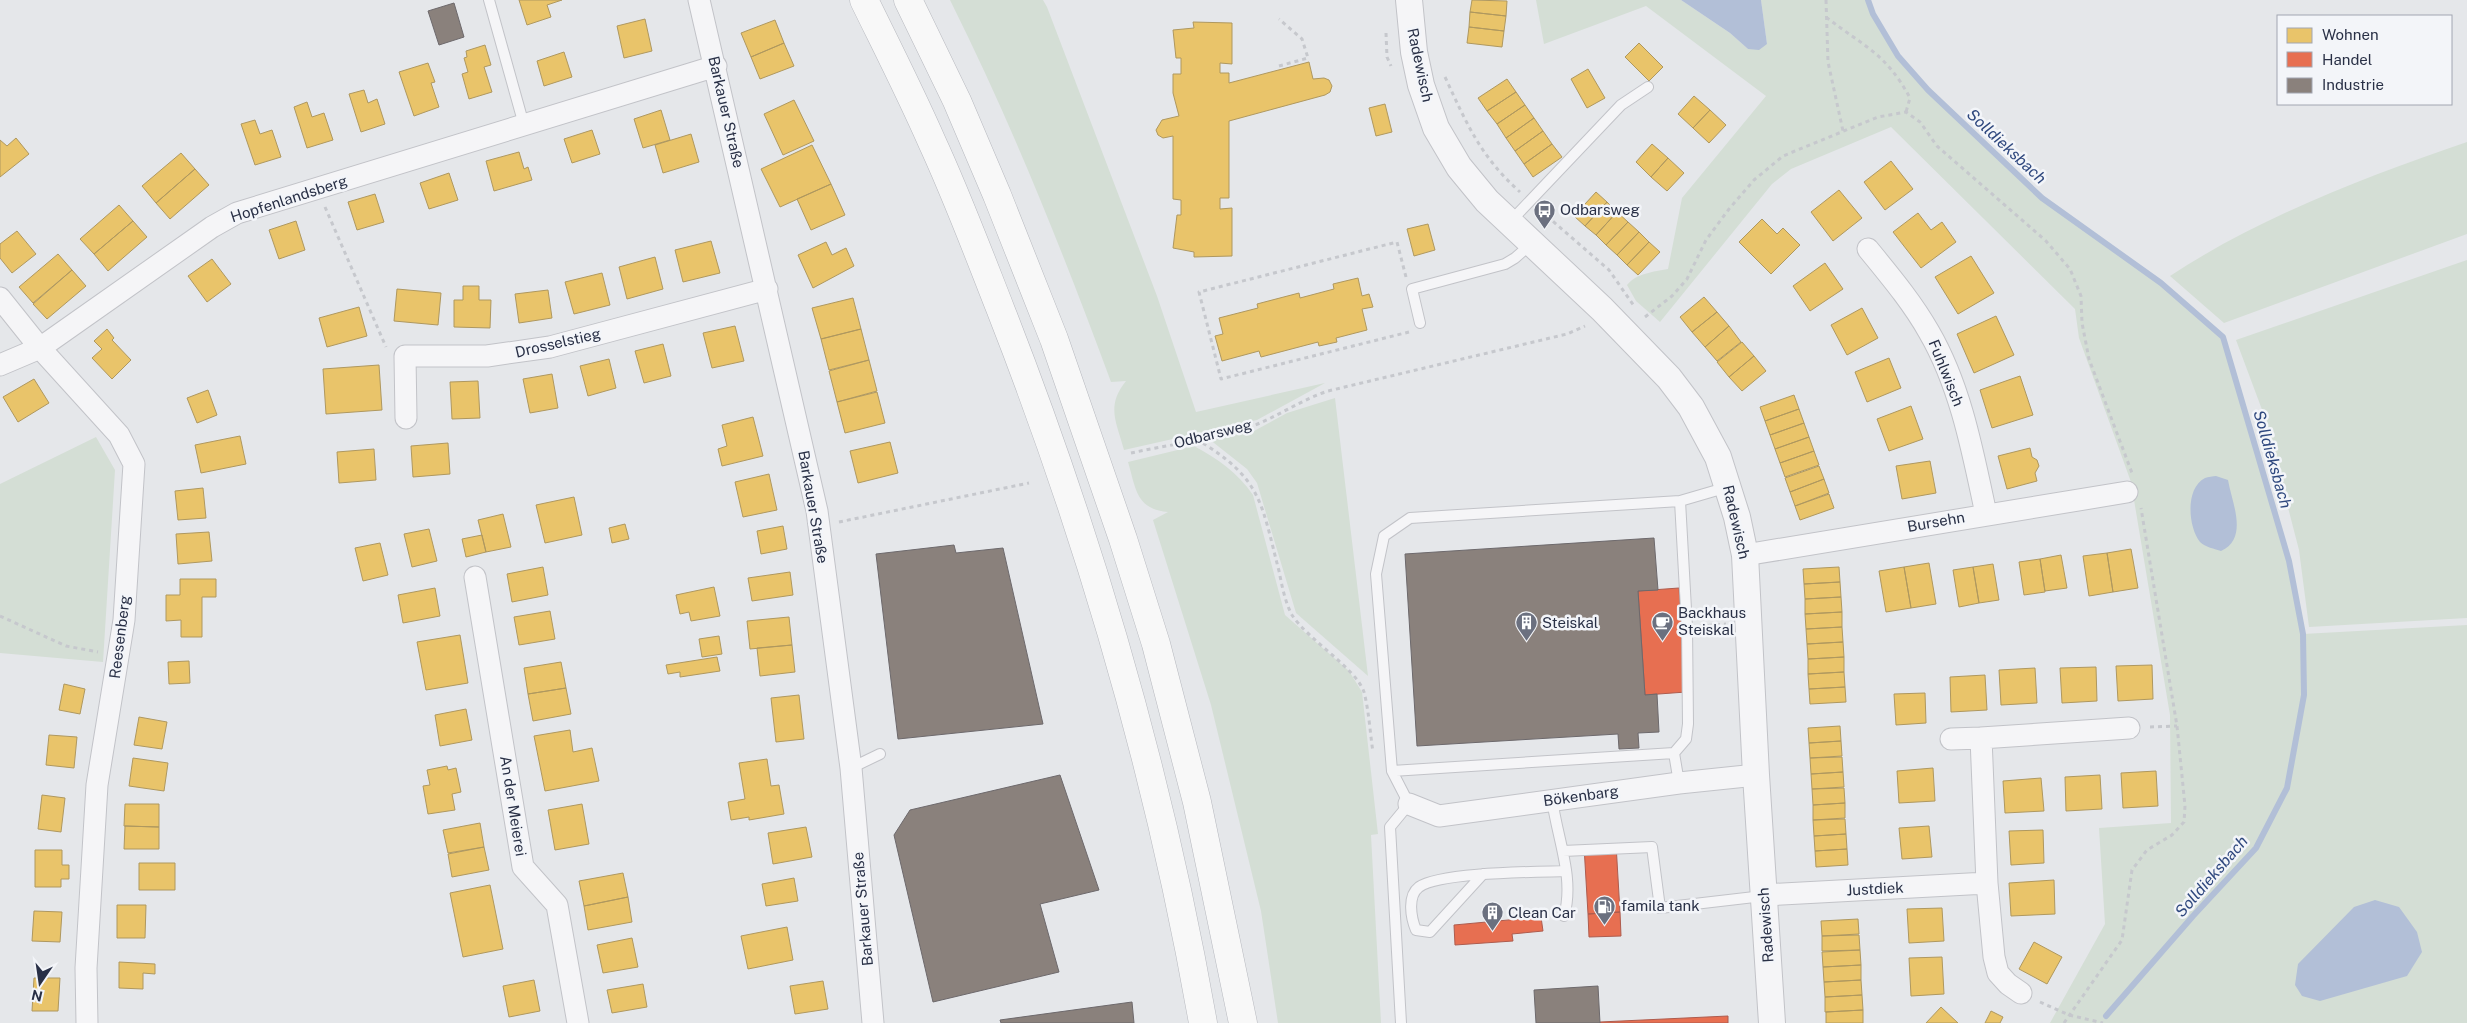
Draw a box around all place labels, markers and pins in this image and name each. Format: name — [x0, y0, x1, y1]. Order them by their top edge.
bus stop icon: Odbarsweg — [1532, 198, 1556, 229]
place label: Odbarsweg — [1560, 201, 1640, 218]
place label: Backhaus Steiskal — [1678, 604, 1746, 638]
cafe icon: Backhaus Steiskal — [1650, 610, 1674, 641]
building icon: Steiskal — [1514, 611, 1538, 642]
place label: Steiskal — [1542, 614, 1598, 631]
fuel station icon: famila tank — [1593, 894, 1617, 925]
place label: famila tank — [1621, 897, 1700, 914]
building icon: Clean Car — [1480, 901, 1504, 932]
place label: Clean Car — [1508, 904, 1576, 921]

